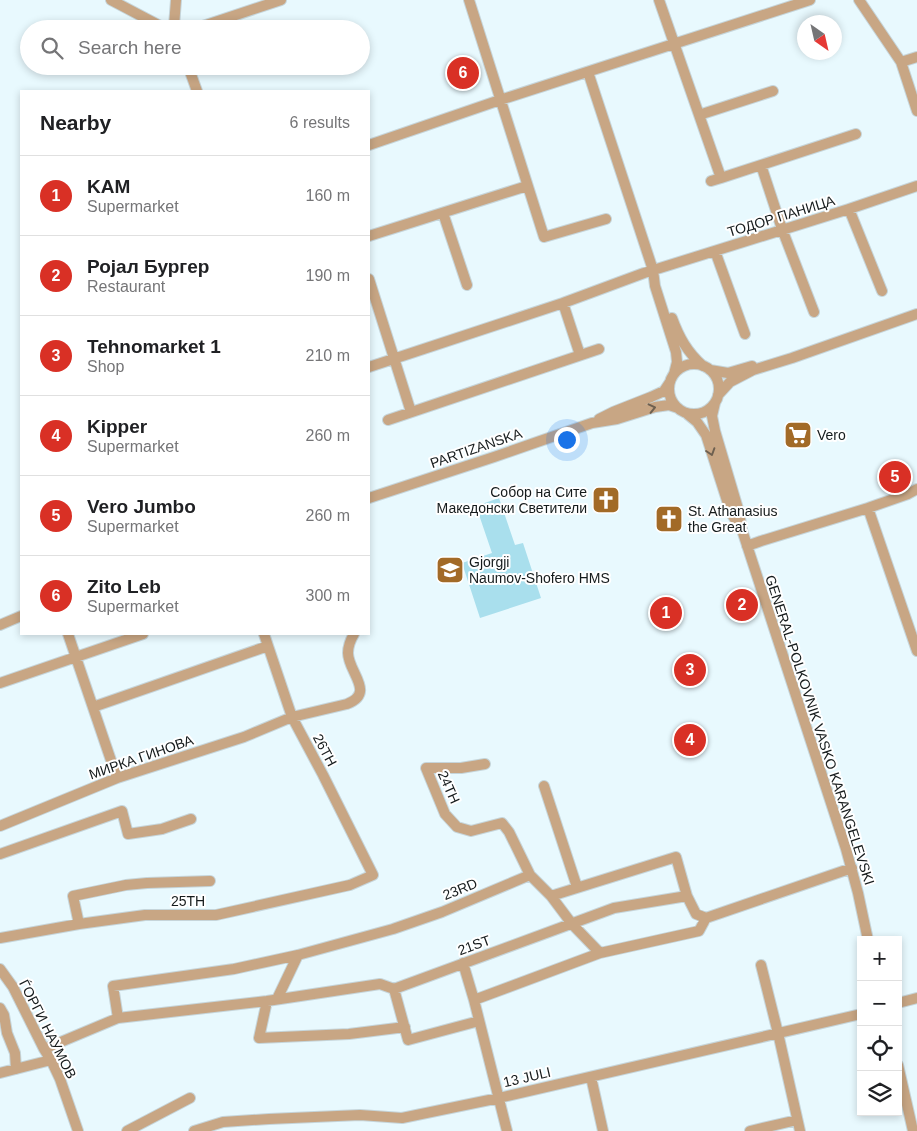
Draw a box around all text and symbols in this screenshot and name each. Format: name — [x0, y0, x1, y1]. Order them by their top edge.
north arrow — [797, 15, 842, 60]
search box — [20, 20, 370, 75]
icon: search — [38, 34, 66, 62]
text: Search here — [78, 37, 182, 58]
pin: 6 — [447, 54, 479, 92]
text: Nearby — [40, 111, 111, 134]
text: 6 results — [290, 114, 350, 131]
text: KAM — [87, 176, 130, 197]
text: 1 — [52, 187, 60, 204]
text: 160 m — [306, 187, 350, 204]
street label: ТОДОР ПАНИЦА — [725, 192, 837, 240]
text: Supermarket — [87, 198, 179, 215]
text: Ројал Бургер — [87, 256, 209, 277]
text: 2 — [52, 267, 60, 284]
text: 190 m — [306, 267, 350, 284]
text: Restaurant — [87, 278, 165, 295]
text: Tehnomarket 1 — [87, 336, 221, 357]
text: 3 — [52, 347, 60, 364]
text: 210 m — [306, 347, 350, 364]
text: Shop — [87, 358, 124, 375]
one-way arrow — [647, 404, 656, 414]
text: Kipper — [87, 416, 147, 437]
supermarket icon: Vero — [783, 420, 813, 450]
street label: PARTIZANSKA — [428, 425, 525, 471]
text: 4 — [52, 427, 60, 444]
text: 260 m — [306, 427, 350, 444]
your location — [554, 427, 580, 453]
place label: Vero — [817, 427, 846, 443]
text: Supermarket — [87, 438, 179, 455]
one-way arrow — [705, 447, 715, 456]
pin: 5 — [879, 458, 911, 496]
place label: Собор на Сите Македонски Светители — [437, 484, 587, 516]
church icon: Собор на Сите Македонски Светители — [591, 485, 621, 515]
text: Vero Jumbo — [87, 496, 196, 517]
place label: St. Athanasius the Great — [688, 503, 778, 535]
church icon: St. Athanasius the Great — [654, 504, 684, 534]
text: 5 — [52, 507, 60, 524]
text: 260 m — [306, 507, 350, 524]
text: Supermarket — [87, 518, 179, 535]
place label: Gjorgji Naumov-Shofero HMS — [469, 554, 610, 586]
school or university icon: Gjorgji Naumov-Shofero HMS — [435, 555, 465, 585]
street label: GENERAL-POLKOVNIK VASKO KARANGELEVSKI — [762, 573, 878, 887]
text: Zito Leb — [87, 576, 161, 597]
pin: 2 — [726, 586, 758, 624]
text: 6 — [52, 587, 60, 604]
text: 300 m — [306, 587, 350, 604]
pin: 1 — [650, 594, 682, 632]
text: Supermarket — [87, 598, 179, 615]
pin: 3 — [674, 651, 706, 689]
pin: 4 — [674, 721, 706, 759]
street label: МИРКА ГИНОВА — [87, 731, 196, 782]
street label: 26TH — [310, 731, 340, 769]
street label: 24TH — [435, 768, 463, 806]
street label: 23RD — [440, 875, 480, 903]
street label: 25TH — [171, 893, 205, 909]
street label: 21ST — [456, 932, 493, 958]
map controls — [857, 936, 902, 1116]
button: + — [857, 936, 902, 981]
street label: ЃОРГИ НАУМОВ — [16, 977, 80, 1081]
button: − — [857, 981, 902, 1026]
button: locate — [857, 1026, 902, 1071]
street label: 13 JULI — [502, 1064, 552, 1090]
button: layers — [857, 1071, 902, 1116]

